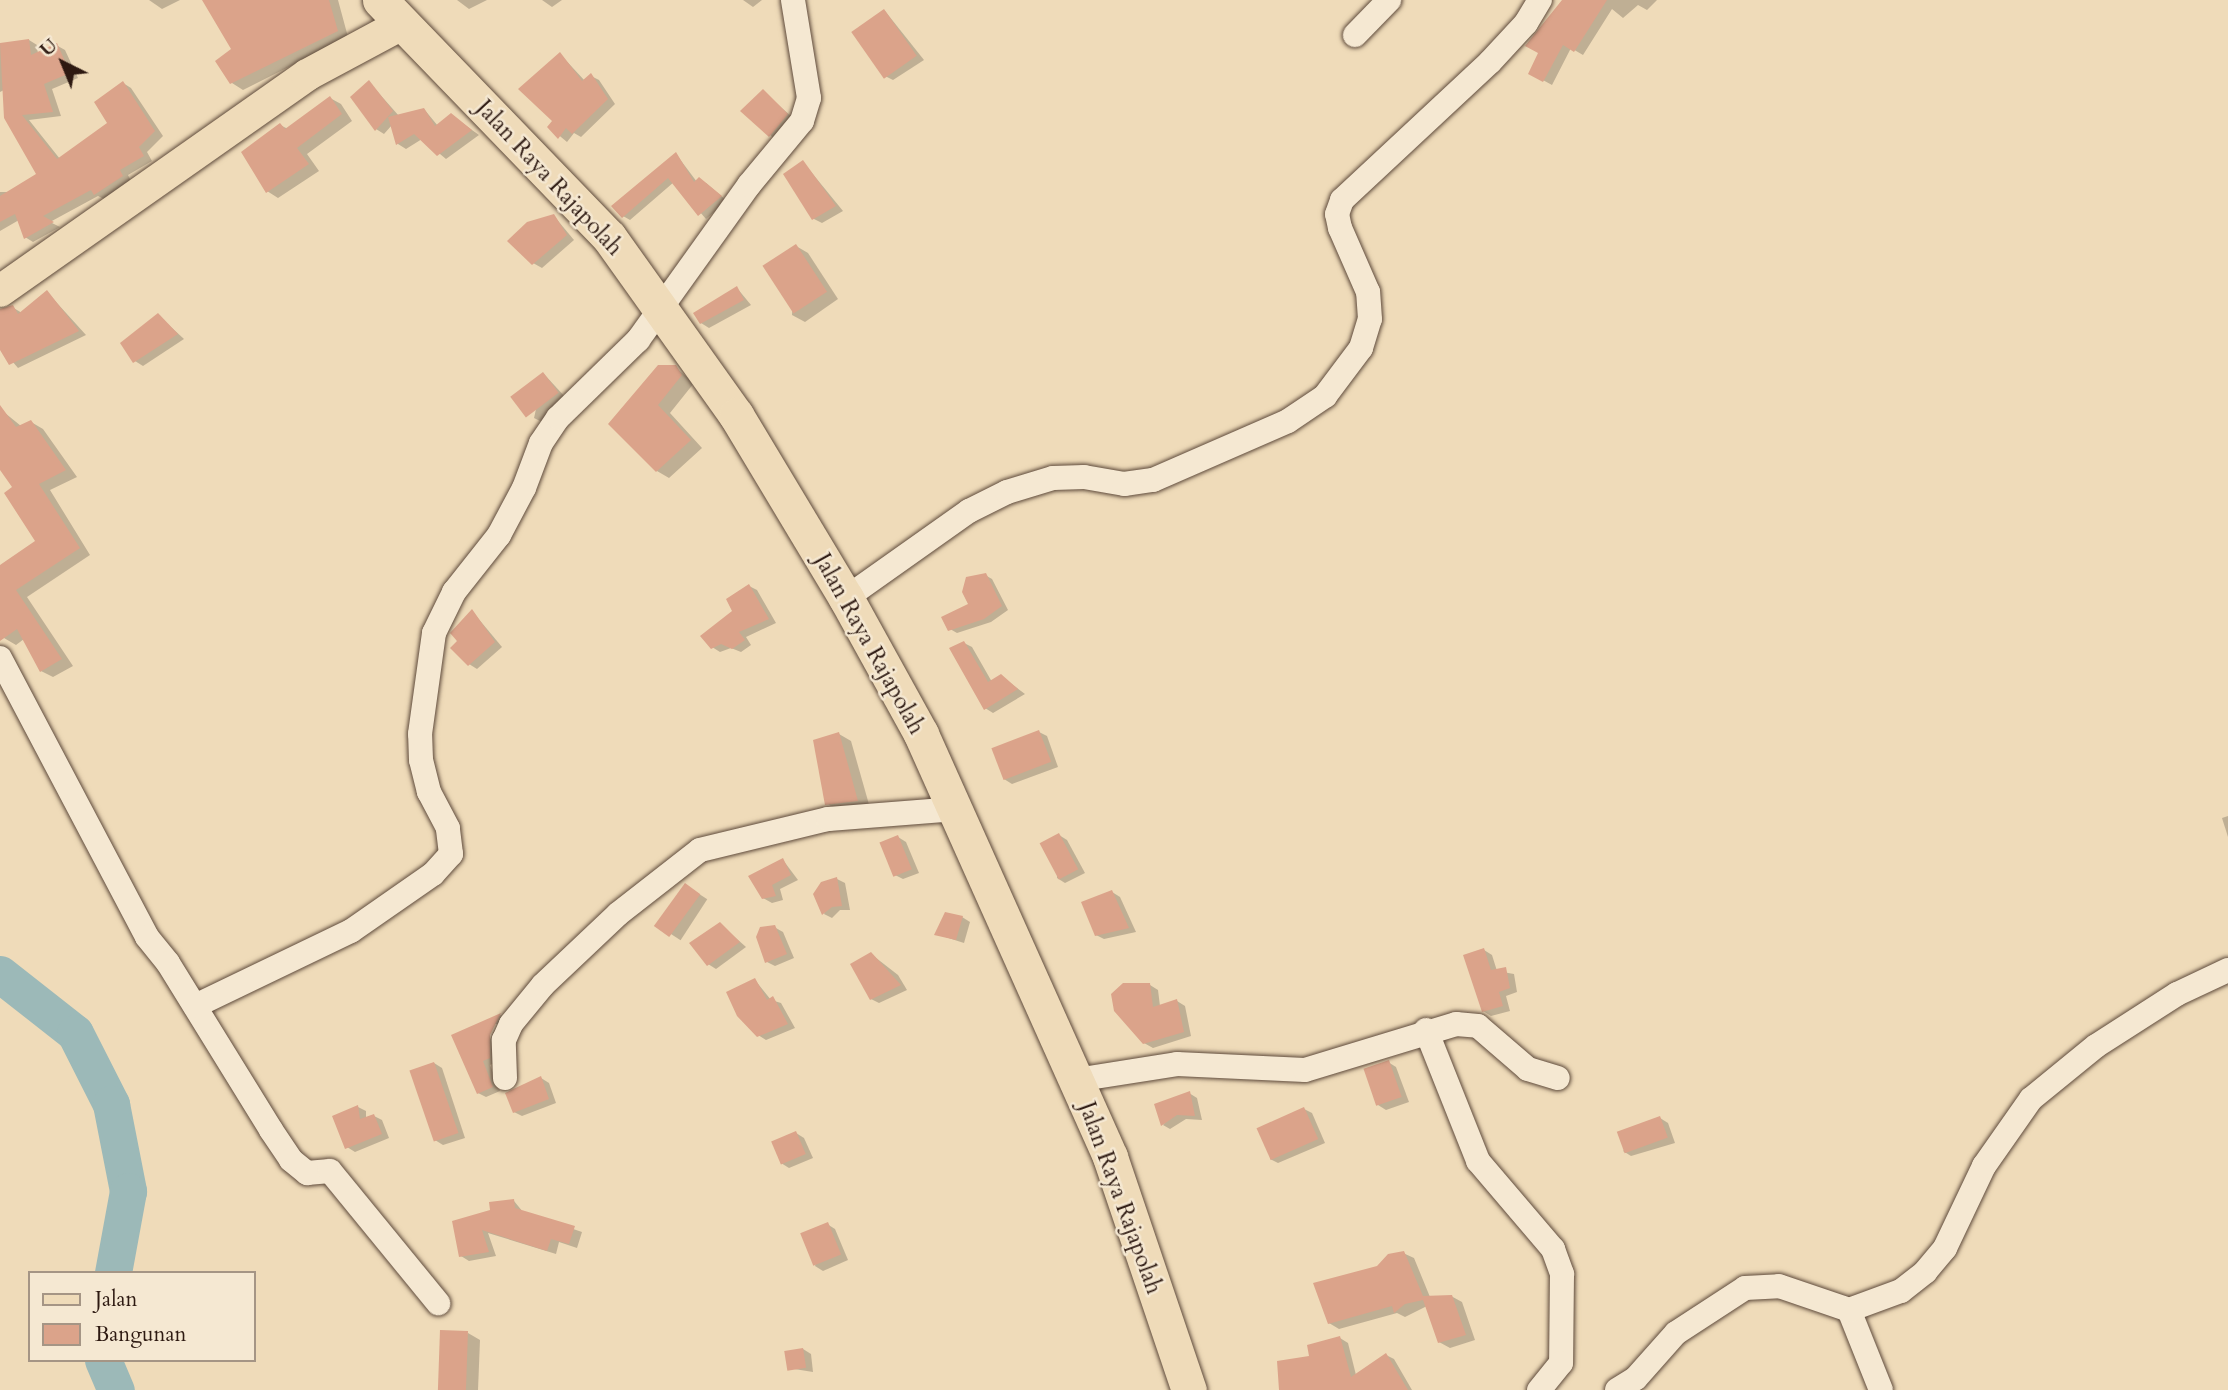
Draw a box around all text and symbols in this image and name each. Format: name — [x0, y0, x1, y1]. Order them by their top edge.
north arrow — [28, 28, 98, 98]
text: U — [34, 33, 63, 62]
street label: Jalan Raya Rajapolah — [470, 95, 628, 261]
street label: Jalan Raya Rajapolah — [808, 549, 930, 739]
street label: Jalan Raya Rajapolah — [1072, 1098, 1168, 1298]
legend — [28, 1271, 256, 1362]
text: Jalan — [95, 1285, 138, 1314]
text: Bangunan — [95, 1320, 187, 1349]

